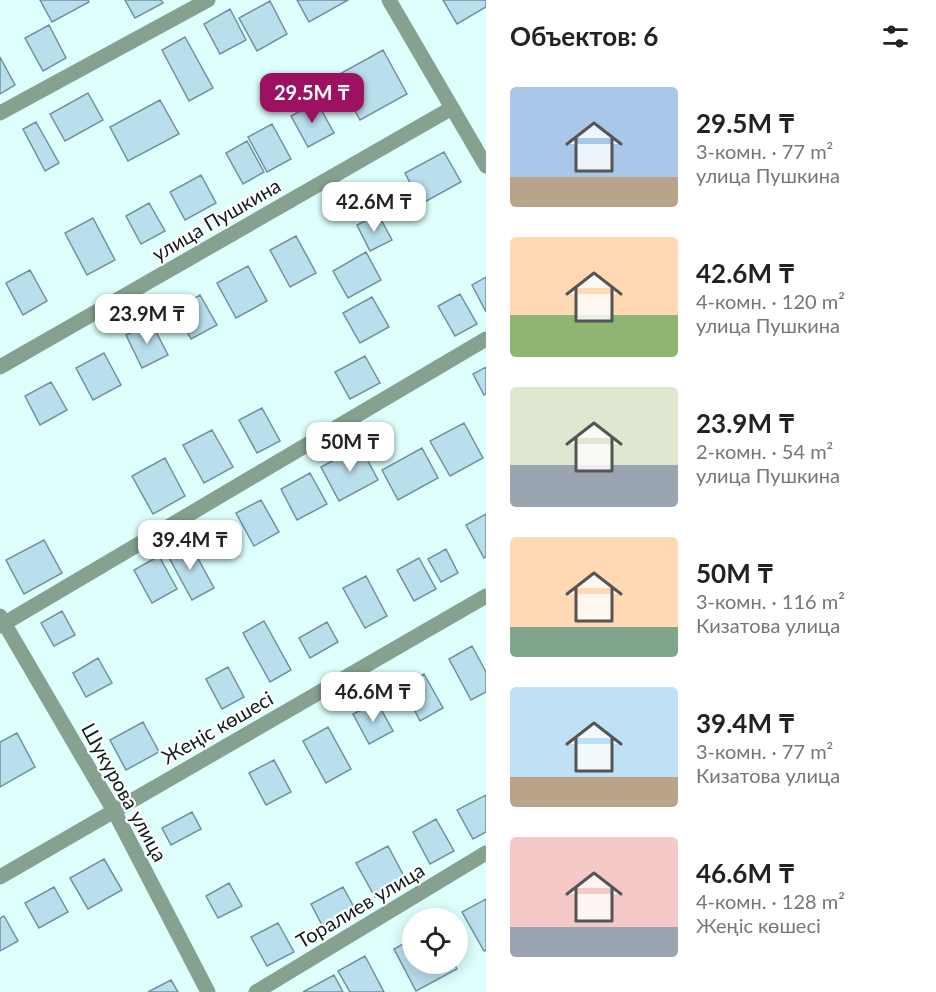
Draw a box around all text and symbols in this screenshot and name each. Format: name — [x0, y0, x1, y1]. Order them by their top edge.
text: Объектов: 6 — [510, 20, 658, 52]
icon: filters — [879, 20, 912, 53]
pin: 29.5M ₸ — [257, 73, 367, 124]
text: 29.5M ₸ — [274, 80, 350, 104]
text: 29.5M ₸ — [696, 107, 795, 139]
icon: home — [558, 111, 630, 183]
text: 3-комн. · 77 m² — [696, 139, 833, 163]
text: улица Пушкина — [696, 163, 840, 187]
street label: улица Пушкина — [148, 173, 284, 265]
pin: 42.6M ₸ — [319, 182, 429, 233]
text: 42.6M ₸ — [336, 189, 412, 213]
text: 42.6M ₸ — [696, 257, 795, 289]
icon: home — [558, 261, 630, 333]
text: 4-комн. · 120 m² — [696, 289, 845, 313]
pin: 23.9M ₸ — [92, 294, 202, 345]
text: 23.9M ₸ — [109, 301, 185, 325]
text: улица Пушкина — [696, 313, 840, 337]
text: 23.9M ₸ — [696, 407, 795, 439]
icon: home — [558, 411, 630, 483]
pin: 50M ₸ — [308, 422, 392, 473]
text: 50M ₸ — [320, 429, 380, 453]
text: 2-комн. · 54 m² — [696, 439, 833, 463]
text: улица Пушкина — [696, 463, 840, 487]
pin: 39.4M ₸ — [135, 520, 245, 571]
text: 39.4M ₸ — [152, 527, 228, 551]
text: 50M ₸ — [696, 557, 774, 589]
icon: home — [558, 561, 630, 633]
text: 3-комн. · 116 m² — [696, 589, 845, 613]
text: Кизатова улица — [696, 613, 840, 637]
pin: 46.6M ₸ — [318, 672, 428, 723]
text: 46.6M ₸ — [335, 679, 411, 703]
street label: Жеңіс көшесі — [157, 685, 277, 769]
text: 39.4M ₸ — [696, 707, 795, 739]
icon: home — [558, 711, 630, 783]
street label: Шукурова улица — [77, 719, 173, 865]
text: 3-комн. · 77 m² — [696, 739, 833, 763]
text: Кизатова улица — [696, 763, 840, 787]
street label: Торалиев улица — [292, 857, 428, 953]
text: 46.6M ₸ — [696, 857, 795, 889]
icon: home — [558, 861, 630, 933]
text: 4-комн. · 128 m² — [696, 889, 845, 913]
map controls — [402, 908, 468, 974]
button: locate — [402, 908, 468, 974]
text: Жеңіс көшесі — [696, 913, 821, 937]

